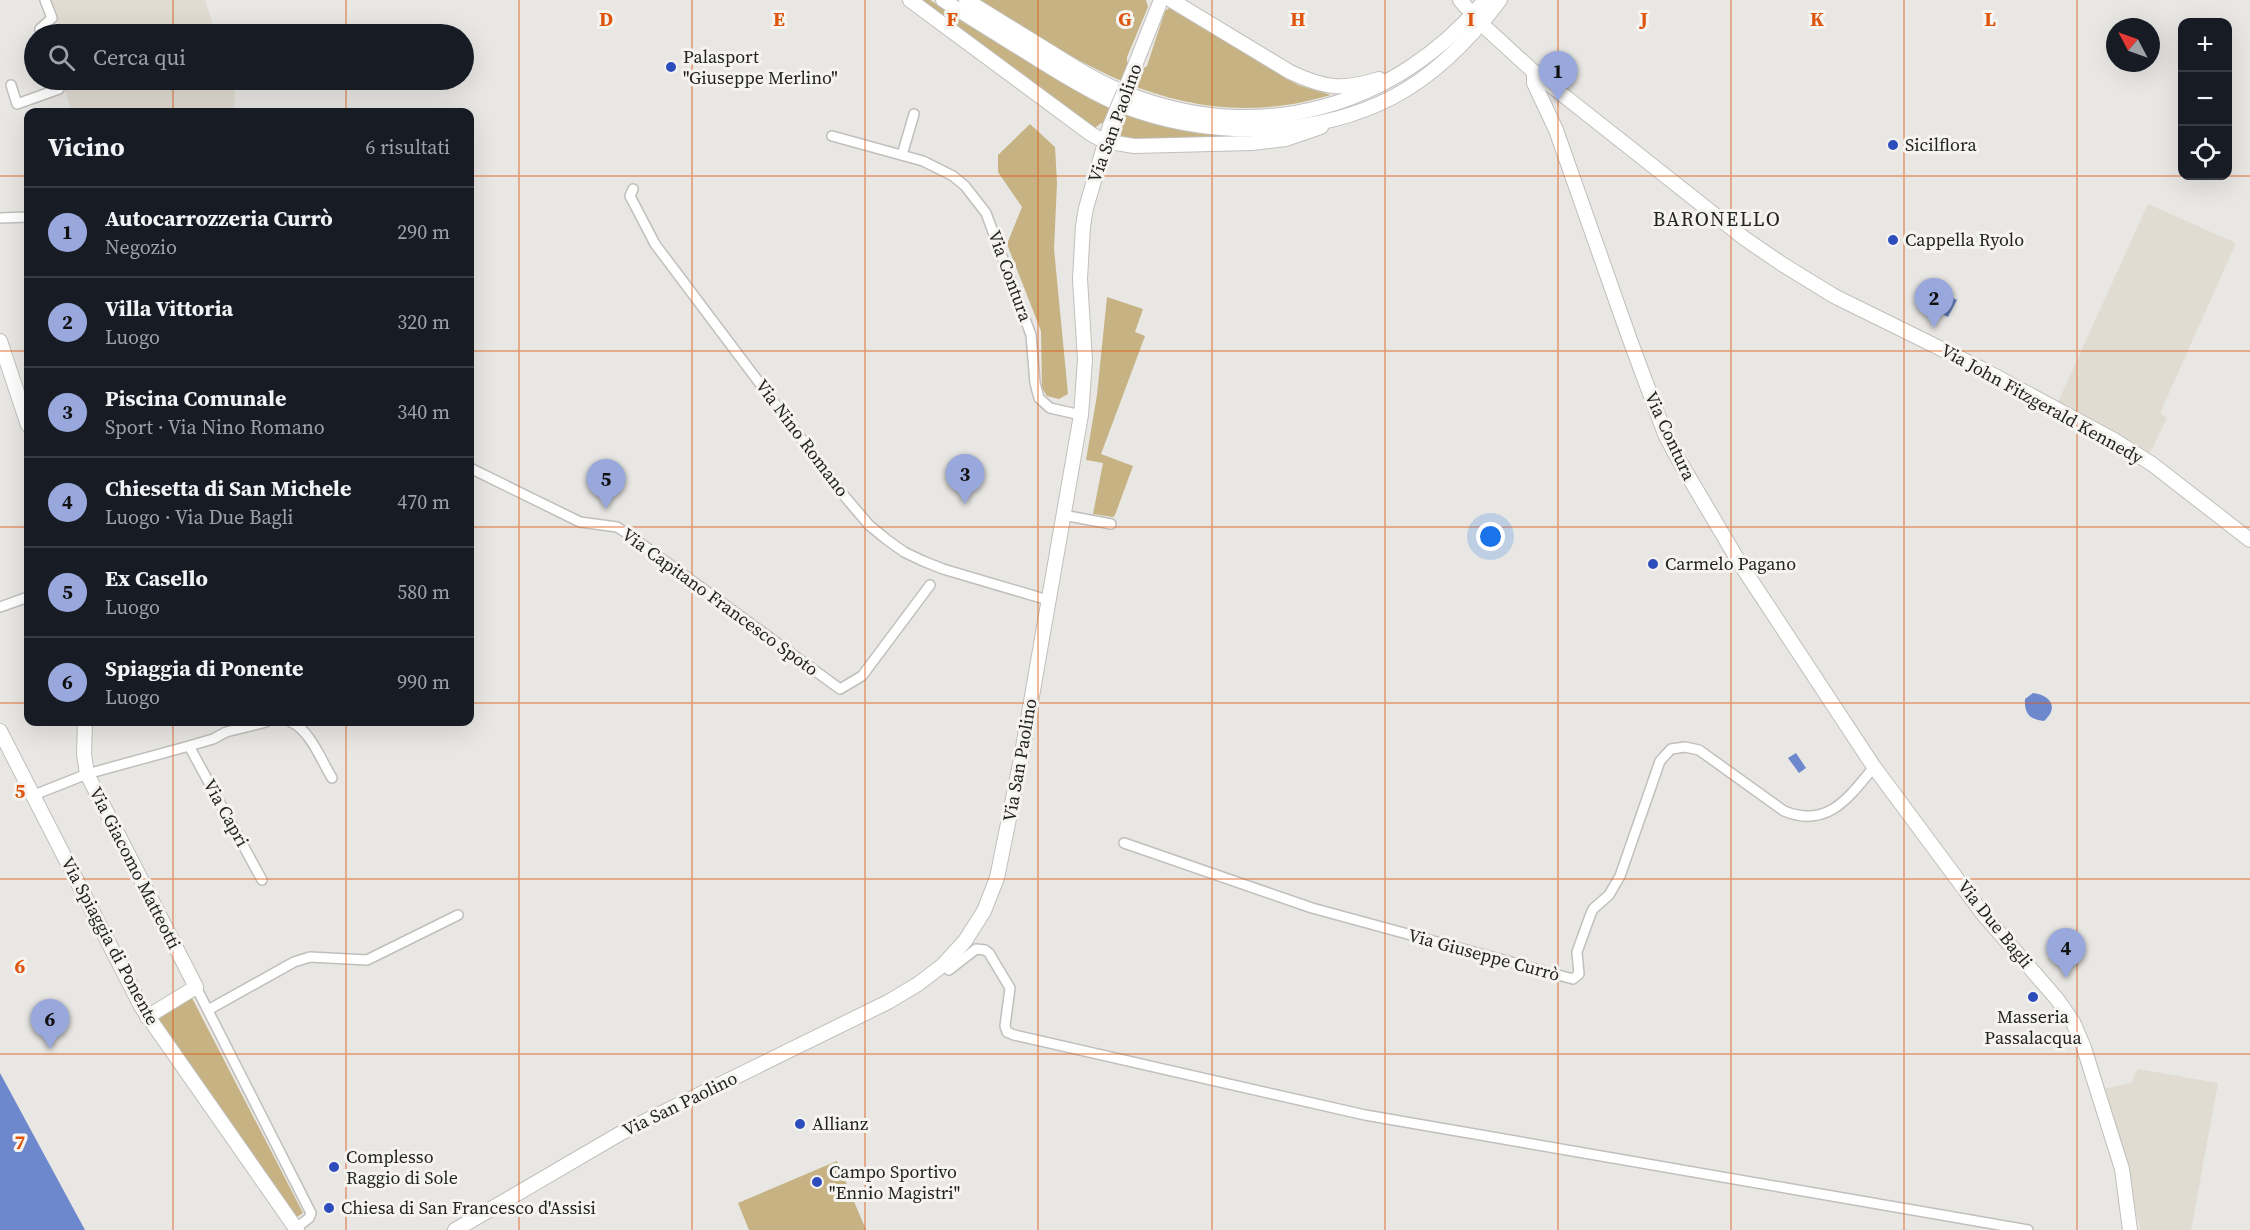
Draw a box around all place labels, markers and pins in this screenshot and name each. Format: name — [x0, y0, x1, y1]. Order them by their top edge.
place label: Palasport "Giuseppe Merlino" — [683, 44, 838, 90]
pin: 1 — [1538, 51, 1578, 101]
marker: Palasport "Giuseppe Merlino" — [664, 60, 678, 74]
place label: Sicilflora — [1905, 132, 1977, 157]
marker: Sicilflora — [1886, 138, 1900, 152]
place label: Cappella Ryolo — [1905, 227, 2024, 252]
marker: Cappella Ryolo — [1886, 233, 1900, 247]
pin: 2 — [1914, 278, 1954, 328]
pin: 3 — [946, 454, 984, 504]
pin: 5 — [586, 460, 626, 509]
place label: Carmelo Pagano — [1665, 551, 1796, 576]
marker: Carmelo Pagano — [1646, 557, 1660, 571]
pin: 4 — [2046, 928, 2086, 978]
marker: Masseria Passalacqua — [2026, 990, 2040, 1004]
pin: 6 — [31, 1000, 70, 1049]
place label: Masseria Passalacqua — [1984, 1004, 2083, 1050]
place label: Allianz — [812, 1111, 868, 1136]
marker: Allianz — [793, 1117, 807, 1131]
place label: Complesso Raggio di Sole — [346, 1144, 458, 1190]
place label: Campo Sportivo "Ennio Magistri" — [829, 1159, 960, 1205]
marker: Complesso Raggio di Sole — [327, 1160, 341, 1174]
marker: Campo Sportivo "Ennio Magistri" — [810, 1175, 824, 1189]
place label: Chiesa di San Francesco d'Assisi — [341, 1195, 596, 1220]
marker: Chiesa di San Francesco d'Assisi — [322, 1201, 336, 1215]

